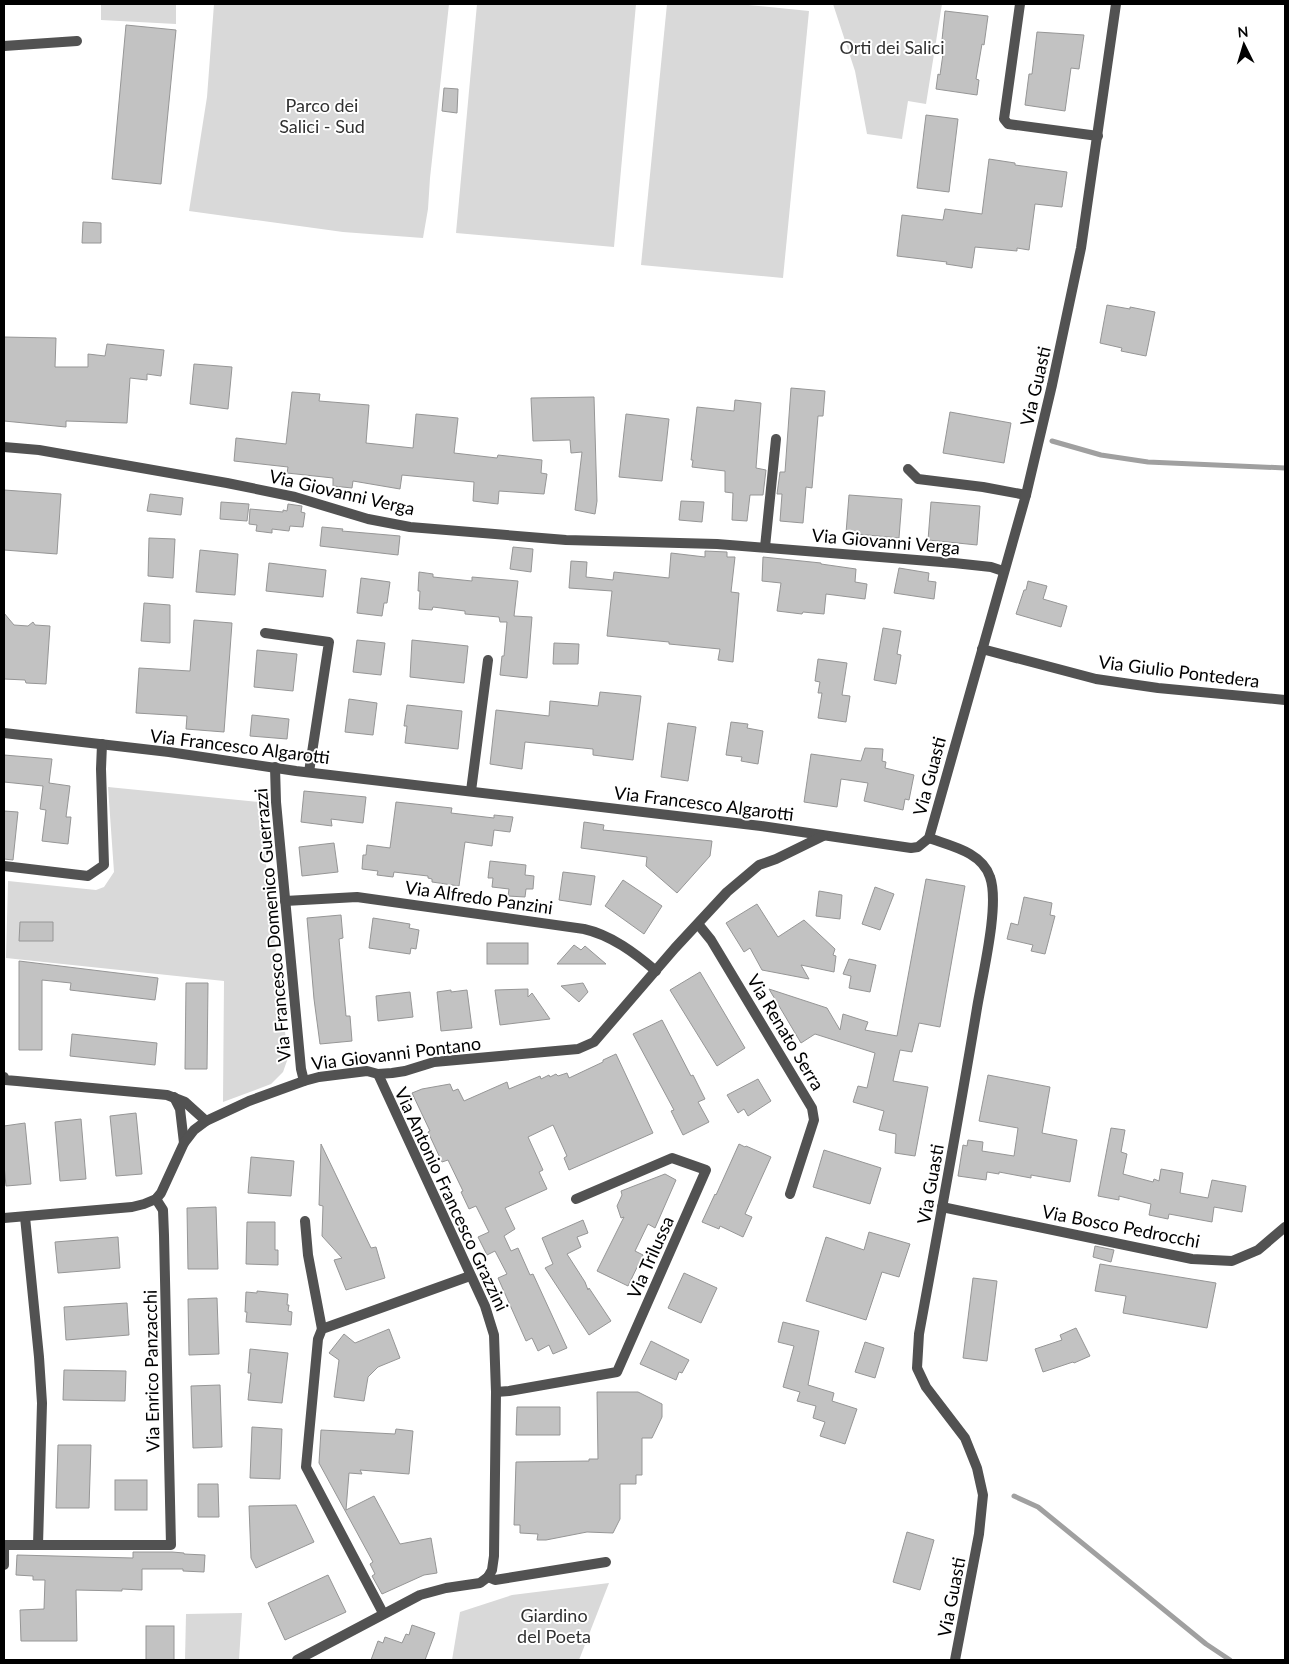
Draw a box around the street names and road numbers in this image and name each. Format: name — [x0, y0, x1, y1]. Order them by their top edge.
street label: Via Guasti — [1015, 344, 1055, 428]
street label: Via Giovanni Verga — [267, 465, 417, 519]
street label: Via Giovanni Verga — [811, 524, 961, 558]
street label: Via Giulio Pontedera — [1097, 650, 1261, 692]
street label: Via Francesco Algarotti — [149, 724, 331, 768]
street label: Via Guasti — [908, 734, 950, 818]
street label: Via Francesco Algarotti — [613, 781, 795, 825]
street label: Via Francesco Domenico Guerrazzi — [249, 787, 295, 1063]
street label: Via Alfredo Panzini — [404, 876, 554, 918]
street label: Via Renato Serra — [743, 970, 829, 1094]
street label: Via Giovanni Pontano — [310, 1032, 482, 1074]
street label: Via Antonio Francesco Grazzini — [390, 1084, 514, 1314]
street label: Via Guasti — [912, 1142, 948, 1226]
street label: Via Bosco Pedrocchi — [1040, 1200, 1202, 1252]
street label: Via Trilussa — [622, 1212, 678, 1302]
street label: Via Enrico Panzacchi — [139, 1290, 163, 1452]
street label: Via Guasti — [932, 1555, 970, 1639]

